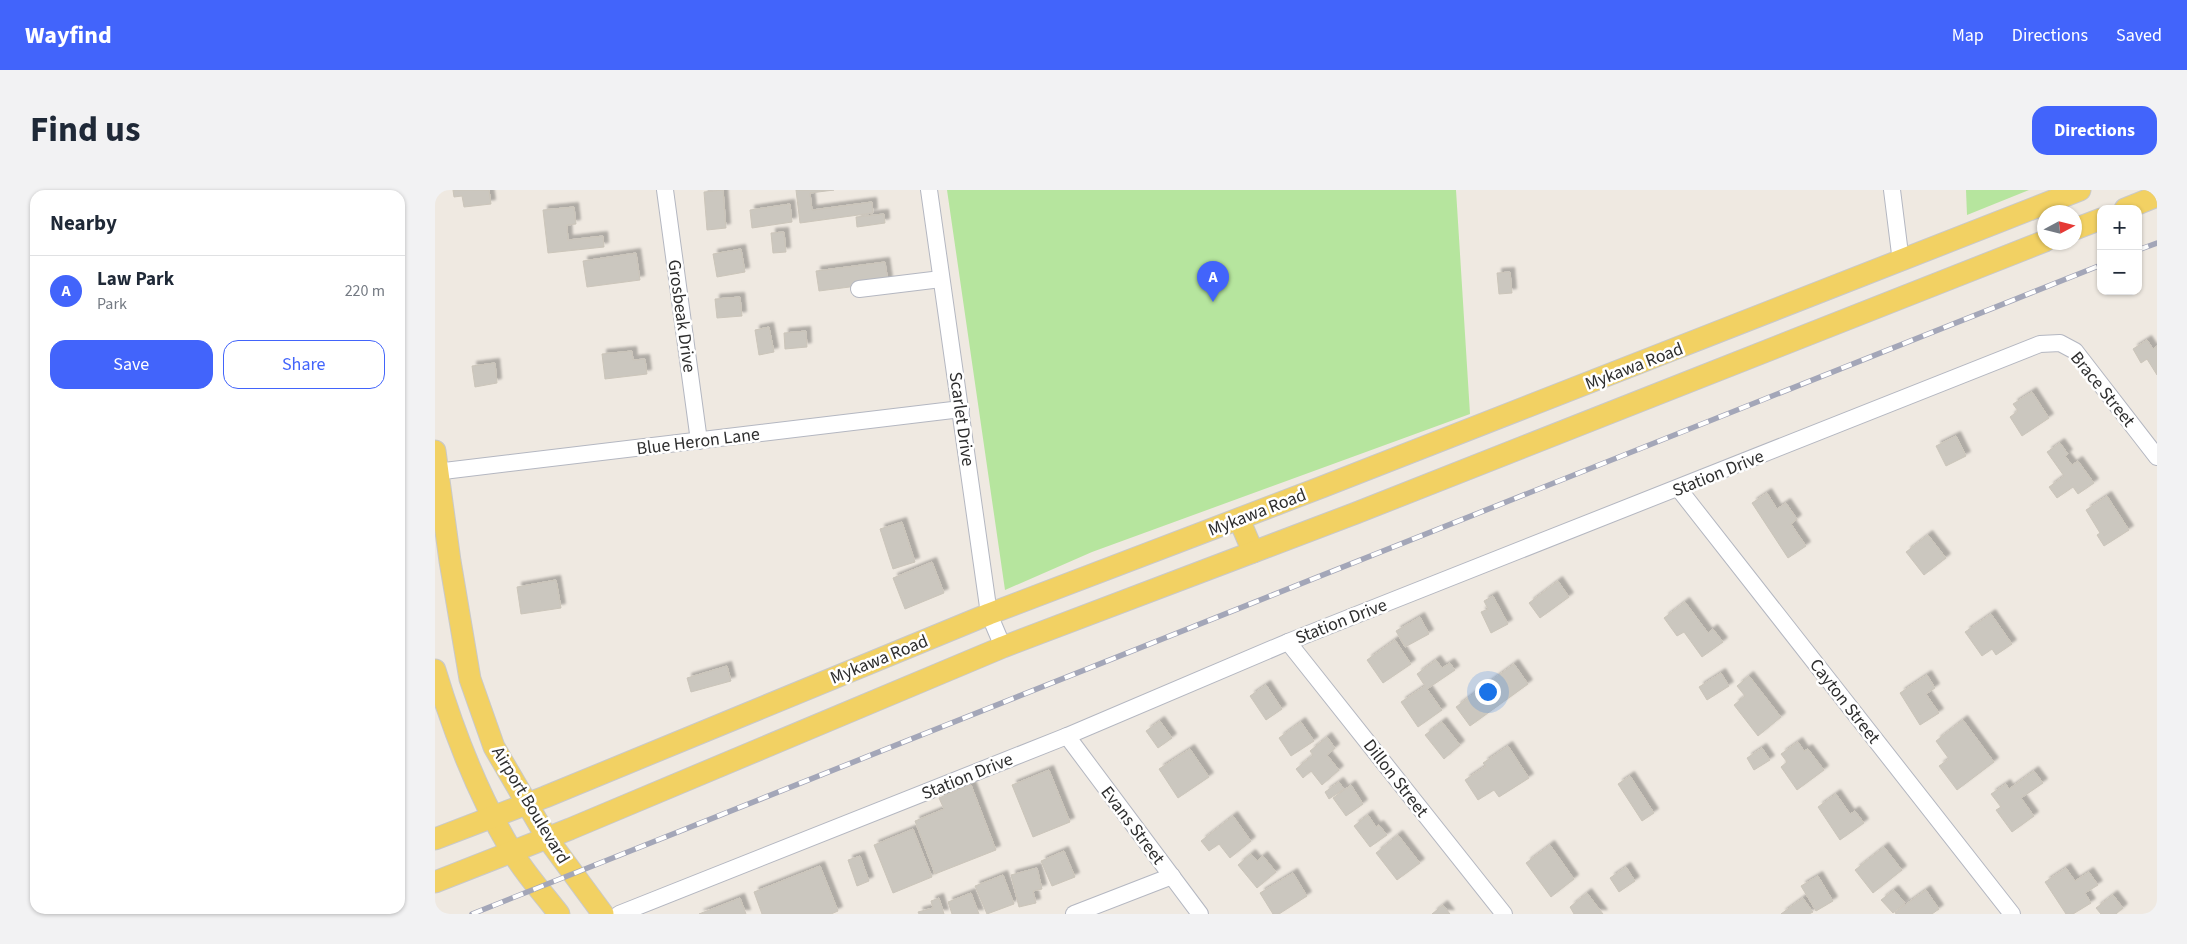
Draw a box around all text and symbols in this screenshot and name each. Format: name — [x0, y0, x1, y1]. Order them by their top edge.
text: Wayfind — [25, 18, 112, 53]
text: Map — [1952, 23, 1984, 48]
text: Directions — [2012, 23, 2088, 48]
text: Saved — [2116, 23, 2162, 48]
text: Find us — [30, 105, 140, 155]
button: Directions — [2032, 106, 2157, 155]
north arrow — [2037, 205, 2082, 250]
map controls — [2097, 205, 2142, 295]
button: + — [2097, 205, 2142, 250]
text: Nearby — [50, 208, 117, 238]
button: − — [2097, 250, 2142, 295]
street label: Grosbeak Drive — [661, 258, 702, 374]
pin: A — [1197, 261, 1229, 302]
text: Law Park — [97, 266, 174, 293]
text: A — [61, 280, 71, 302]
text: 220 m — [345, 280, 385, 302]
text: Park — [97, 293, 127, 315]
street label: Mykawa Road — [1581, 336, 1687, 397]
button: Save — [50, 340, 213, 389]
button: Share — [223, 340, 385, 389]
street label: Brace Street — [2064, 346, 2141, 433]
street label: Scarlet Drive — [943, 370, 981, 468]
street label: Blue Heron Lane — [635, 422, 761, 461]
street label: Station Drive — [1669, 444, 1768, 503]
street label: Mykawa Road — [1204, 482, 1310, 543]
street label: Station Drive — [1292, 592, 1391, 650]
street label: Mykawa Road — [827, 629, 932, 690]
street label: Cayton Street — [1803, 653, 1886, 749]
your location — [1475, 679, 1501, 705]
street label: Dillon Street — [1357, 734, 1434, 823]
street label: Airport Boulevard — [486, 742, 576, 869]
street label: Station Drive — [918, 747, 1017, 806]
street label: Evans Street — [1095, 781, 1170, 870]

